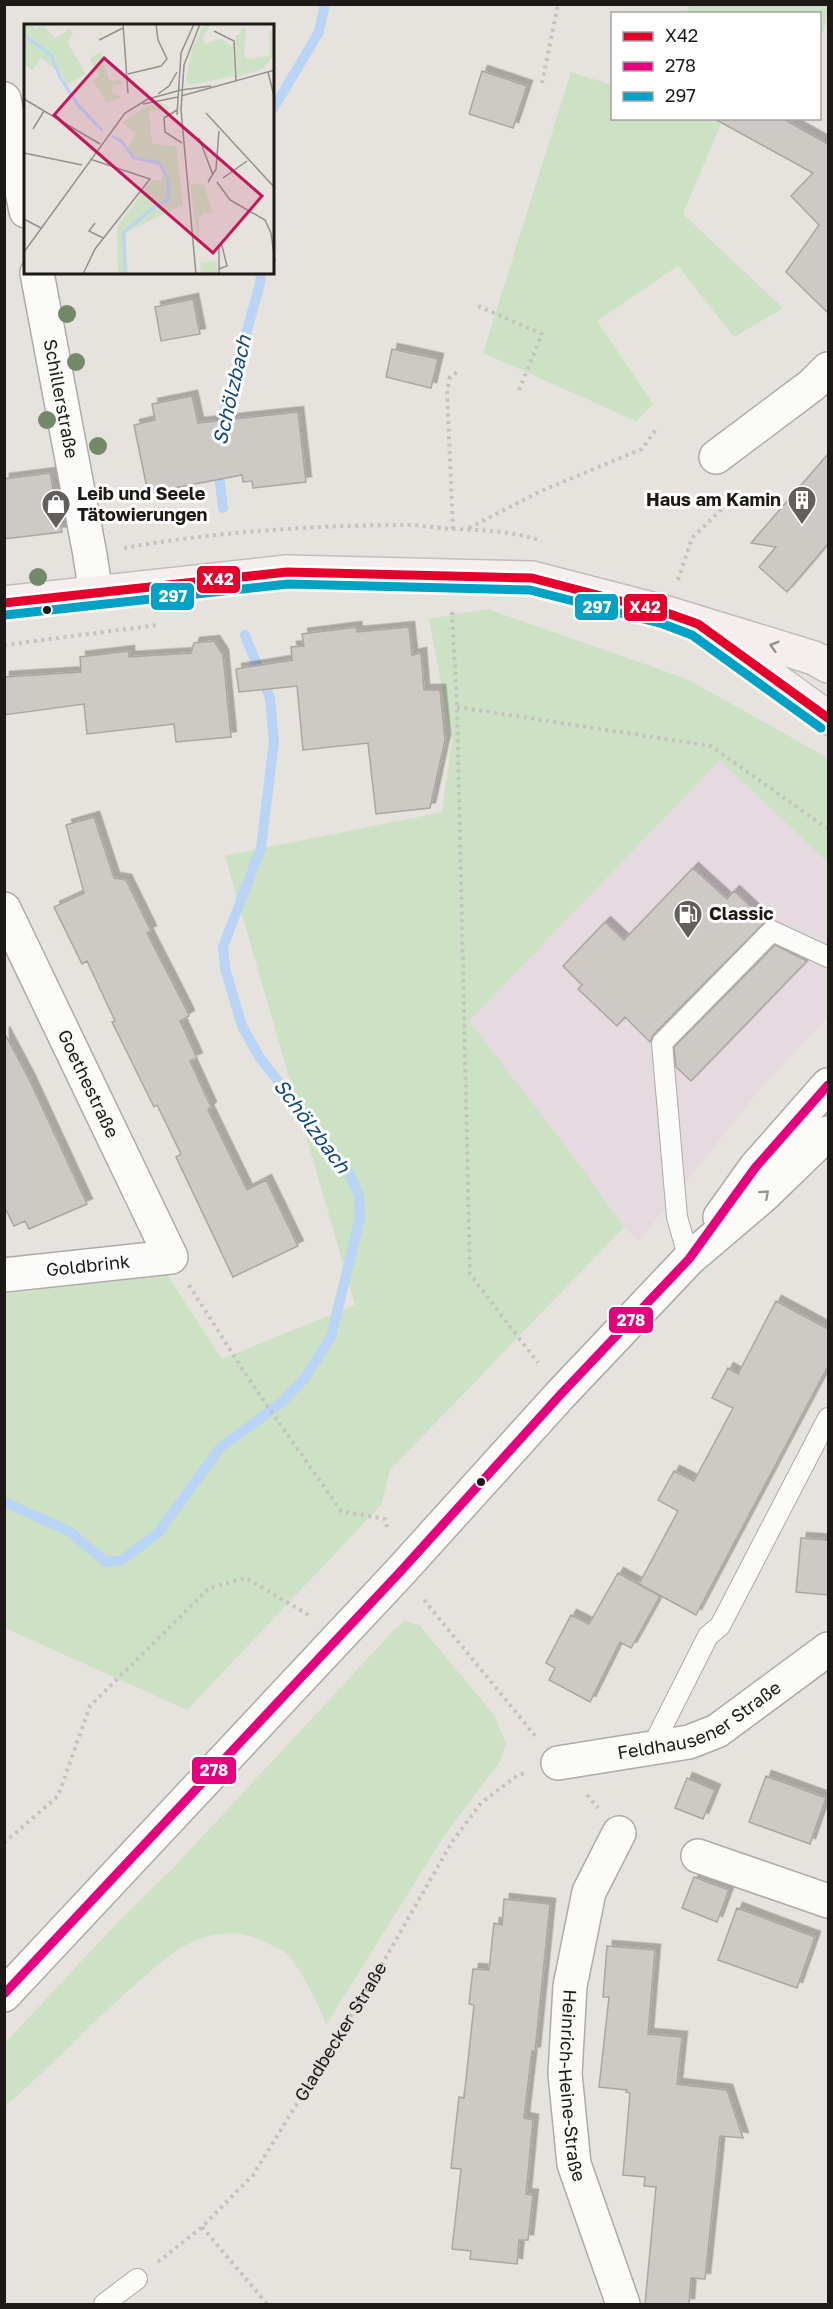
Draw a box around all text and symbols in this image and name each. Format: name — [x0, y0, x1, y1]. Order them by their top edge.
legend — [611, 12, 821, 120]
inset map — [24, 24, 274, 274]
text: X42 — [665, 24, 698, 46]
text: 278 — [665, 54, 696, 76]
text: 297 — [665, 84, 696, 106]
water label: Schölzbach — [207, 332, 255, 447]
street label: Schillerstraße — [40, 337, 84, 460]
place label: Leib und Seele Tätowierungen — [77, 482, 208, 525]
building icon: Haus am Kamin — [786, 484, 818, 526]
shop icon: Leib und Seele Tätowierungen — [40, 488, 72, 530]
place label: Haus am Kamin — [646, 488, 781, 510]
line badge: X42 — [196, 565, 241, 594]
text: X42 — [202, 569, 234, 589]
line badge: 297 — [150, 582, 195, 611]
text: 297 — [159, 586, 188, 606]
line badge: 297 — [574, 593, 619, 621]
line badge: X42 — [623, 593, 668, 622]
text: 297 — [583, 597, 612, 617]
text: X42 — [629, 597, 661, 617]
unlabelled marker — [41, 604, 53, 616]
one-way arrow — [769, 641, 780, 653]
fuel station icon: Classic — [672, 898, 704, 940]
place label: Classic — [709, 902, 774, 924]
street label: Goethestraße — [54, 1026, 124, 1141]
water label: Schölzbach — [270, 1074, 356, 1178]
one-way arrow — [758, 1190, 769, 1201]
street label: Goldbrink — [45, 1250, 131, 1280]
line badge: 278 — [608, 1306, 654, 1334]
text: 278 — [617, 1310, 645, 1330]
unlabelled marker — [475, 1476, 487, 1488]
street label: Feldhausener Straße — [616, 1676, 785, 1763]
line badge: 278 — [191, 1756, 237, 1785]
text: 278 — [200, 1760, 228, 1780]
street label: Gladbecker Straße — [289, 1958, 391, 2105]
street label: Heinrich-Heine-Straße — [555, 1989, 591, 2184]

